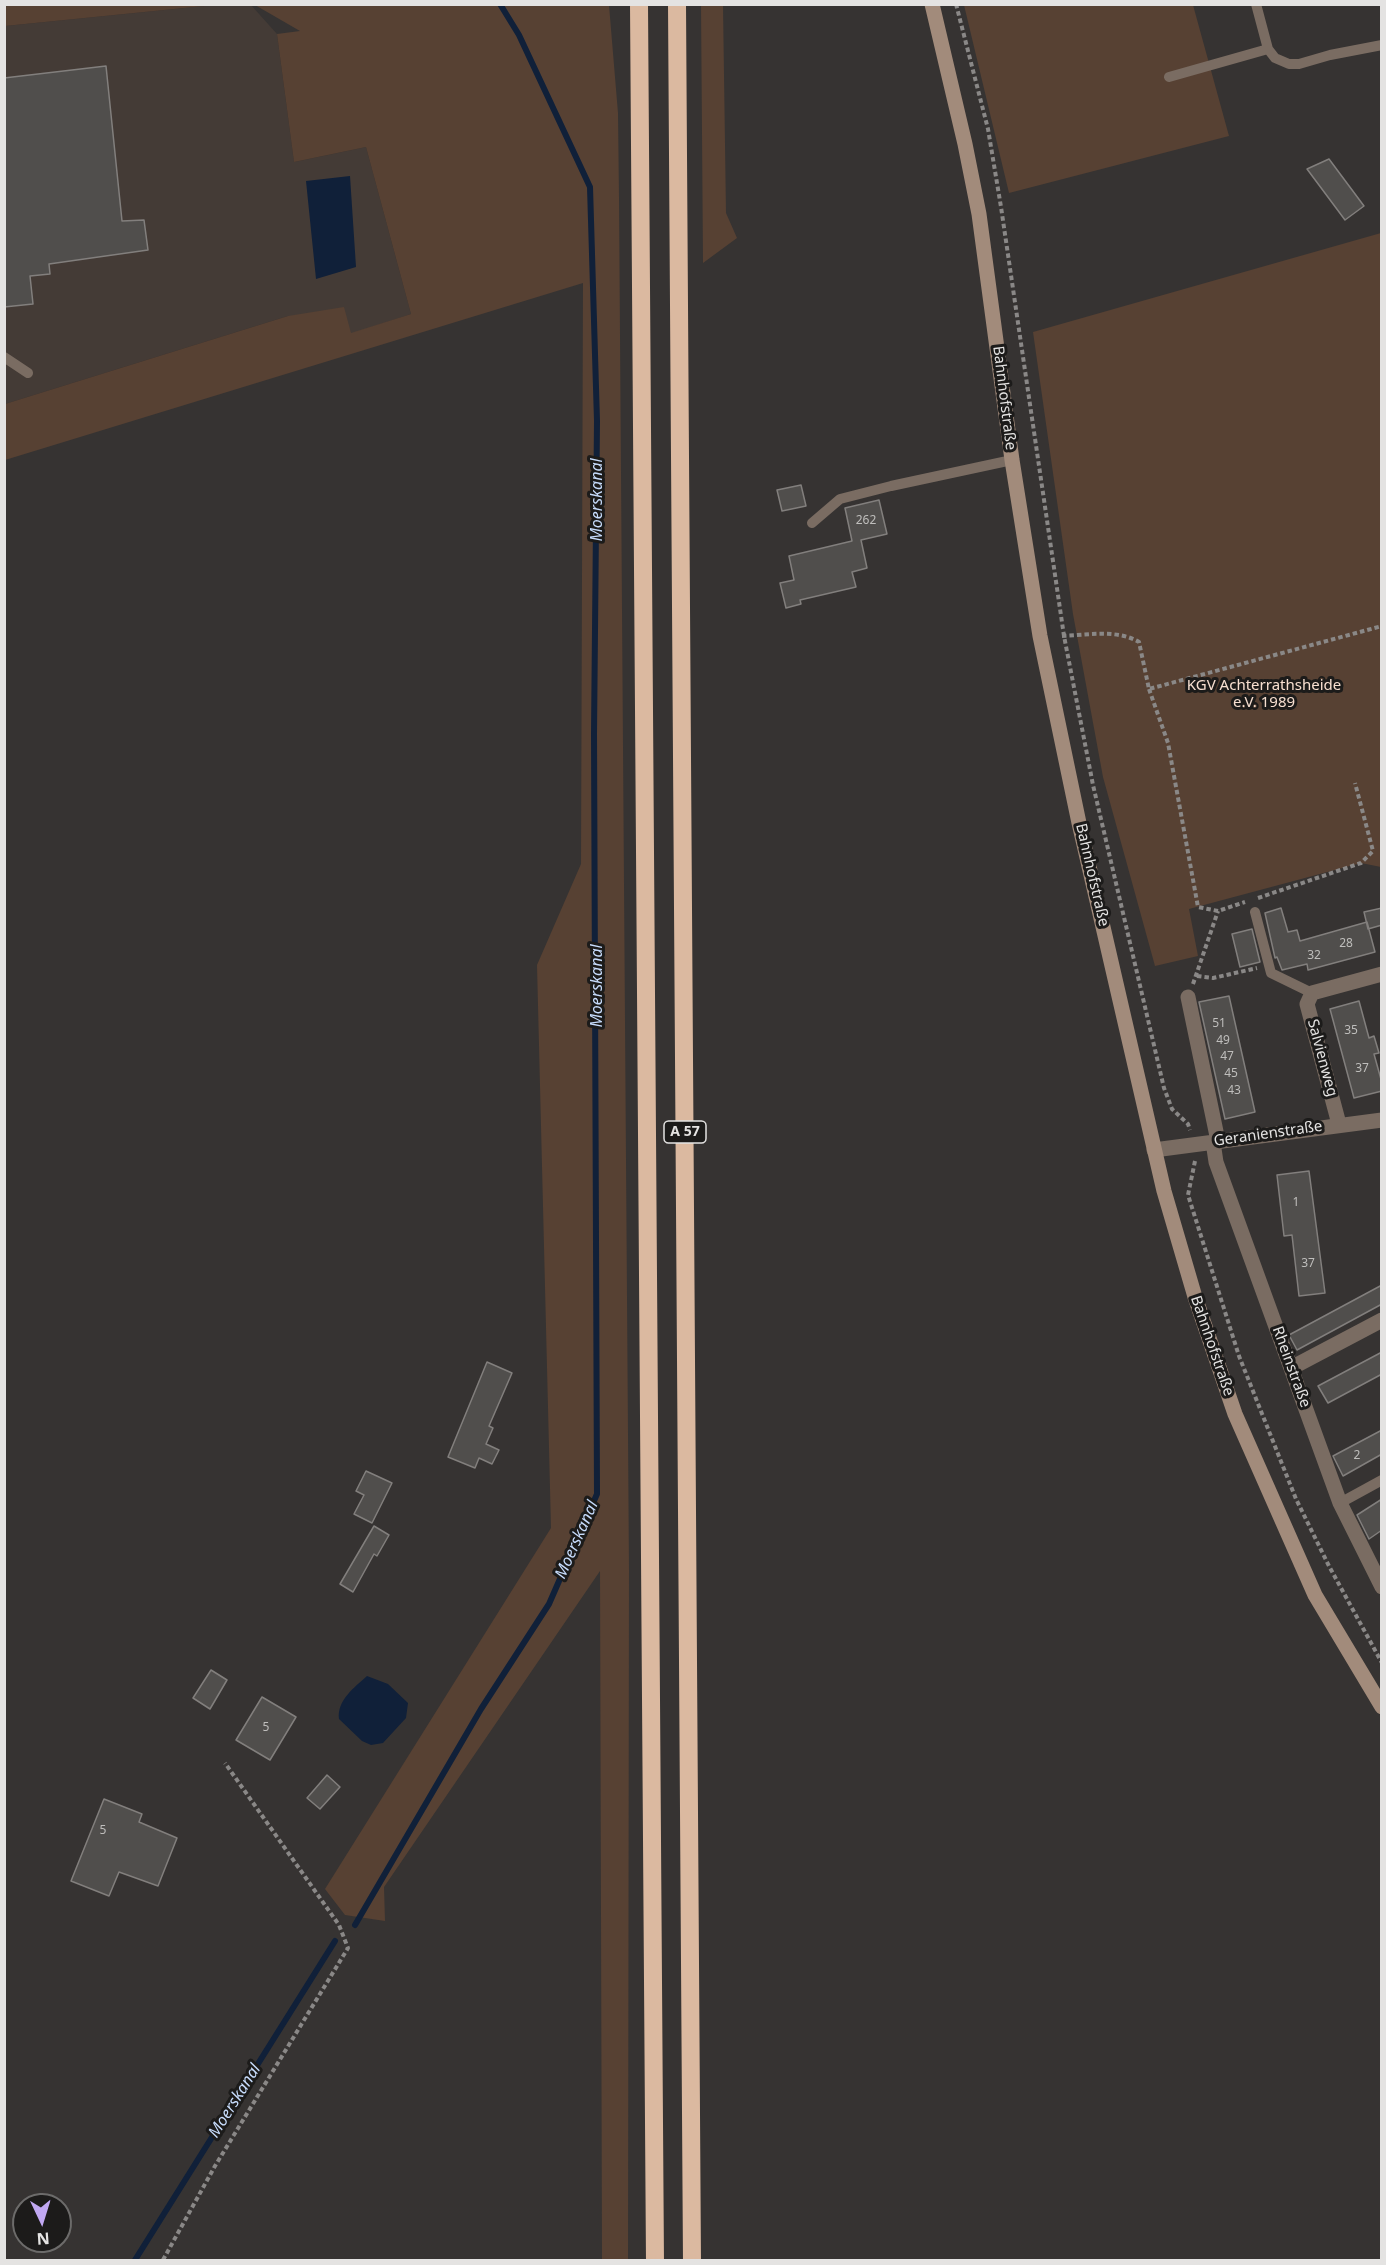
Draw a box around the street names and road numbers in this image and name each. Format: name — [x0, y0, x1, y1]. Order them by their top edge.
street label: Bahnhofstraße — [989, 345, 1019, 451]
street label: Bahnhofstraße — [1071, 822, 1113, 928]
street label: Salvienweg — [1303, 1017, 1341, 1099]
street label: Geranienstraße — [1213, 1117, 1323, 1151]
road number: A 57 — [664, 1121, 706, 1143]
street label: Bahnhofstraße — [1186, 1293, 1238, 1399]
street label: Rheinstraße — [1268, 1324, 1314, 1410]

